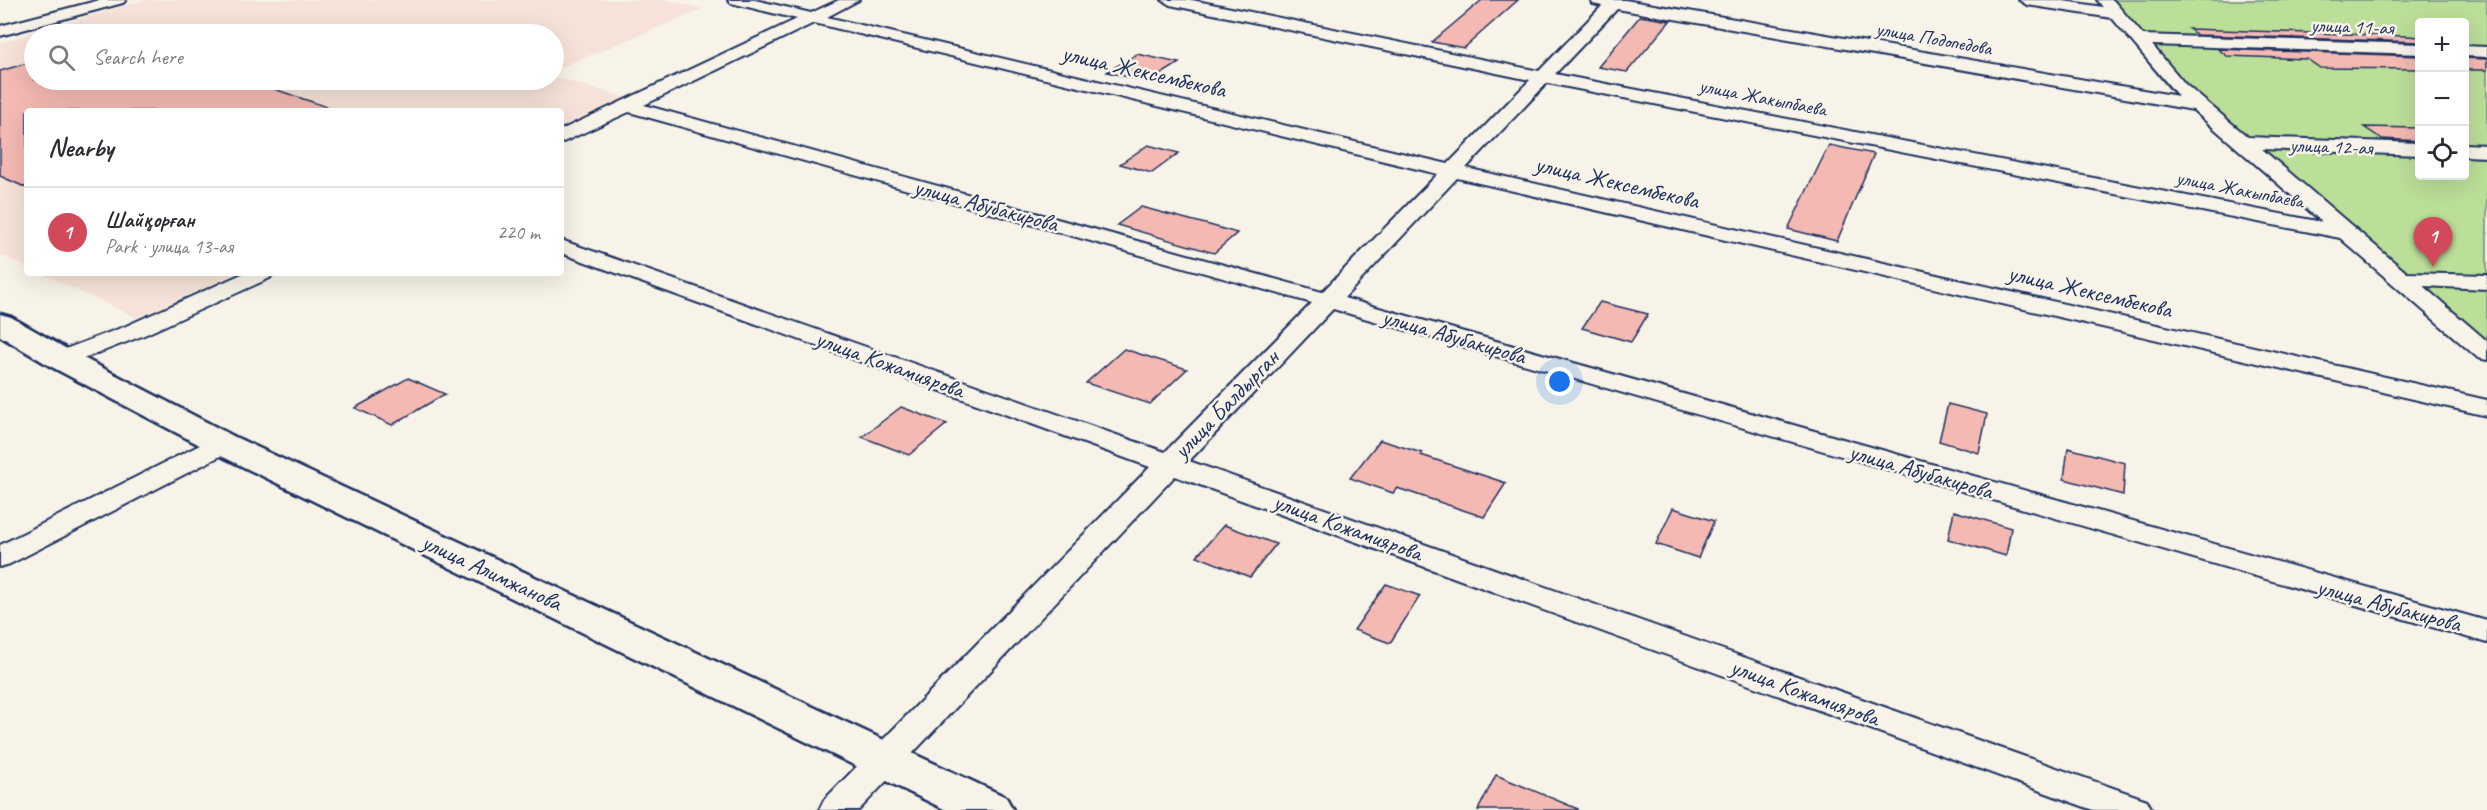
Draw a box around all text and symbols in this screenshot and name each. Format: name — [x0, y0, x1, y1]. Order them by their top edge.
street label: улица 11-ая — [2309, 13, 2396, 40]
street label: улица Подопедова — [1873, 16, 1996, 61]
map controls — [2415, 18, 2469, 180]
button: + — [2415, 18, 2469, 72]
search box — [24, 24, 564, 90]
street label: улица Жексембекова — [1057, 37, 1230, 105]
icon: search — [45, 41, 78, 74]
text: Search here — [93, 43, 183, 71]
button: − — [2415, 72, 2469, 126]
street label: улица Жакыпбаева — [1696, 73, 1830, 122]
button: locate — [2415, 126, 2469, 180]
text: Nearby — [48, 131, 113, 164]
street label: улица 12-ая — [2288, 133, 2375, 160]
street label: улица Жексембекова — [1530, 148, 1703, 216]
street label: улица Жакыпбаева — [2173, 165, 2307, 214]
street label: улица Абубакирова — [909, 171, 1063, 239]
text: Шайқорған — [105, 206, 195, 234]
pin: 1 — [2414, 218, 2452, 267]
text: 1 — [63, 220, 72, 245]
text: 220 m — [497, 220, 540, 245]
text: Park · улица 13-ая — [105, 234, 233, 259]
street label: улица Жексембекова — [2003, 257, 2176, 325]
street label: улица Абубакирова — [1377, 301, 1531, 371]
street label: улица Кожамиярова — [810, 323, 970, 406]
street label: улица Балдырган — [1165, 342, 1287, 466]
your location — [1545, 367, 1574, 396]
street label: улица Абубакирова — [1844, 436, 1998, 506]
street label: улица Кожамиярова — [1268, 486, 1428, 569]
street label: улица Алимжанова — [415, 526, 568, 618]
street label: улица Абубакирова — [2312, 571, 2466, 639]
street label: улица Кожамиярова — [1725, 651, 1885, 734]

